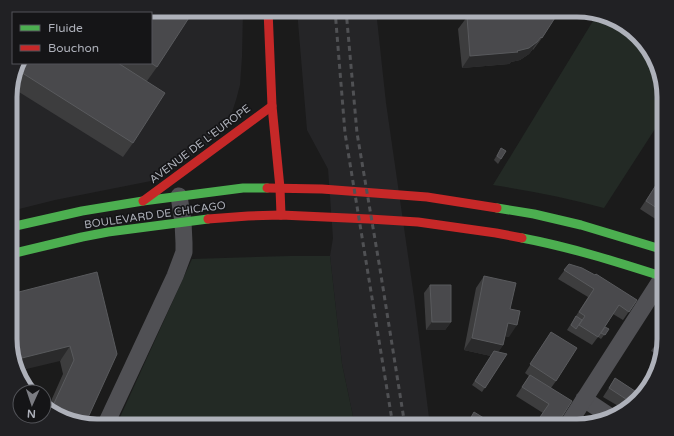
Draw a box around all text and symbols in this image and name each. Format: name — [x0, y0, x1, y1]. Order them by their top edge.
legend — [12, 12, 152, 64]
text: Fluide — [48, 21, 83, 35]
text: Bouchon — [48, 41, 99, 55]
street label: AVENUE DE L'EUROPE — [147, 102, 253, 186]
street label: BOULEVARD DE CHICAGO — [83, 199, 227, 231]
north arrow — [12, 384, 52, 424]
text: N — [27, 407, 36, 420]

